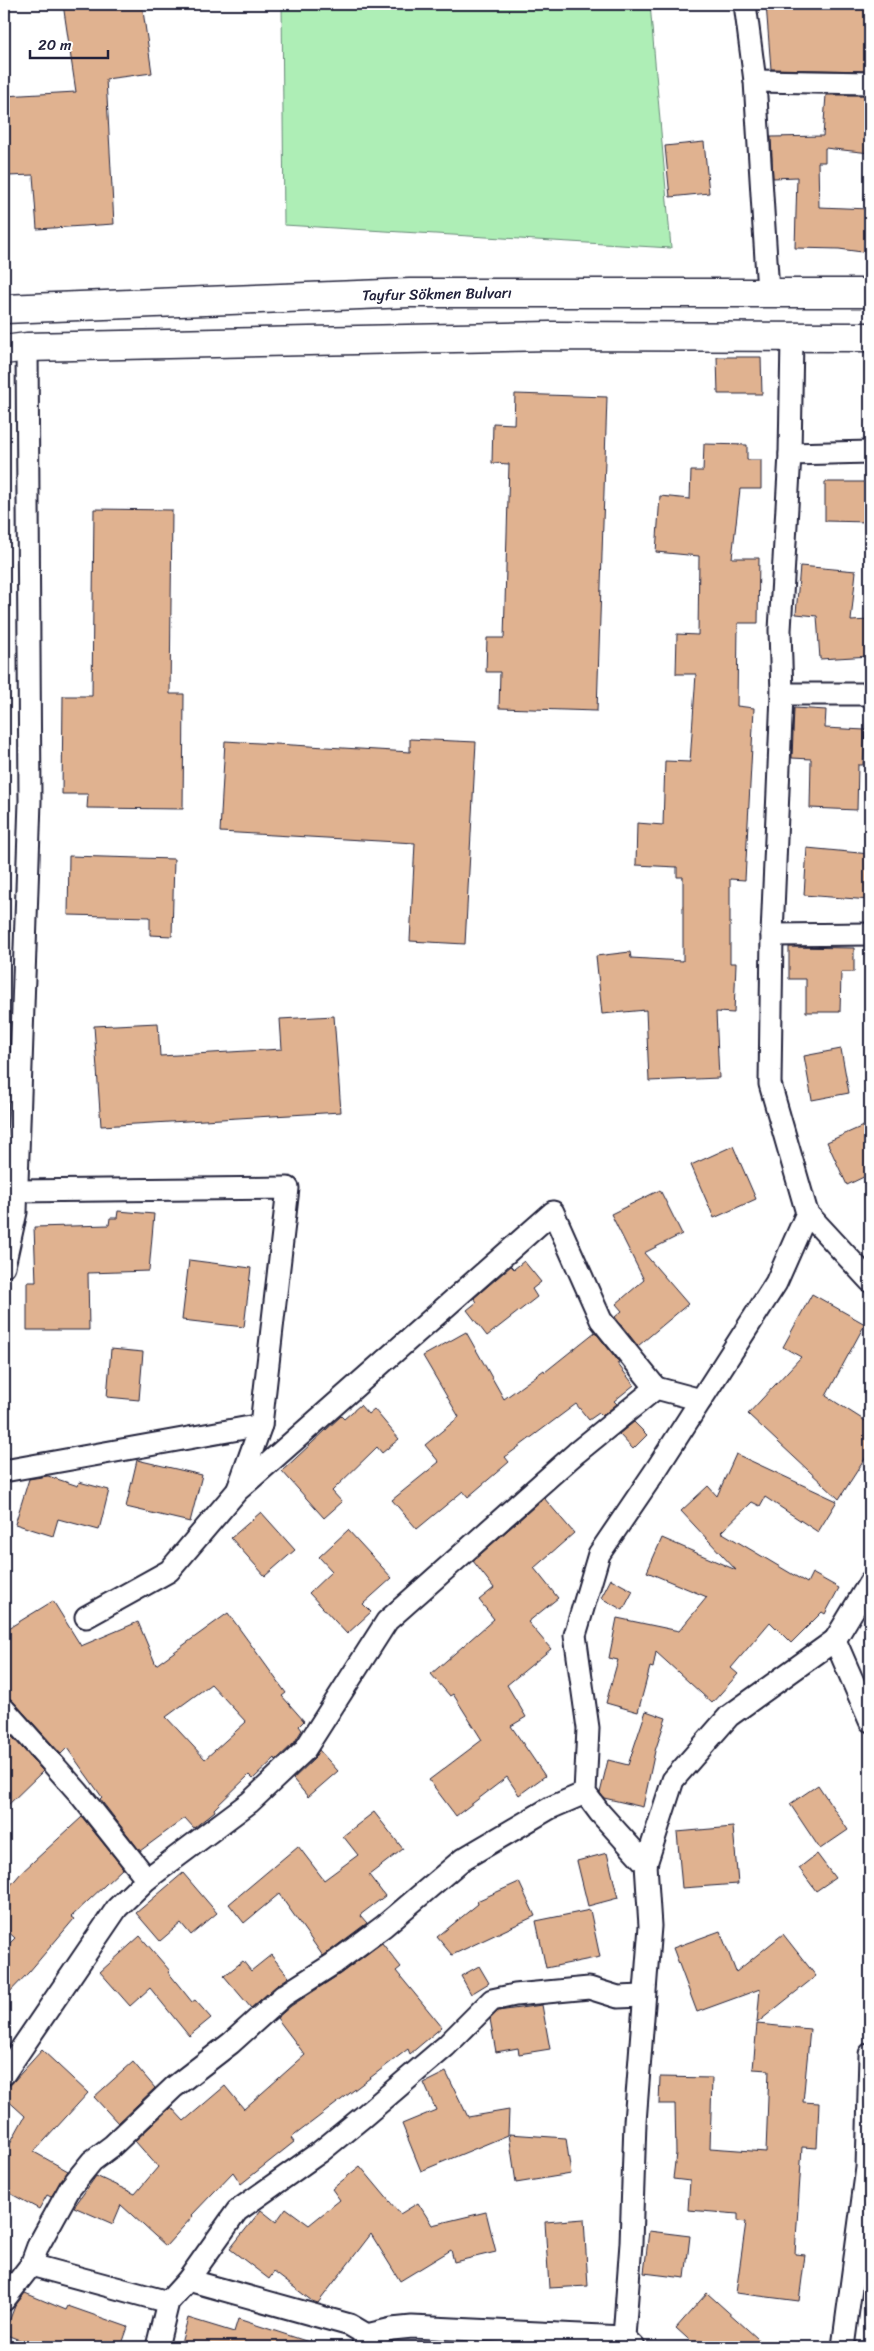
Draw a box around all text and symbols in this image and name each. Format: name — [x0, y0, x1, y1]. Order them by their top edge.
scale bar — [30, 28, 108, 60]
text: 20 m — [38, 32, 72, 58]
street label: Tayfur Sökmen Bulvarı — [362, 280, 512, 308]

